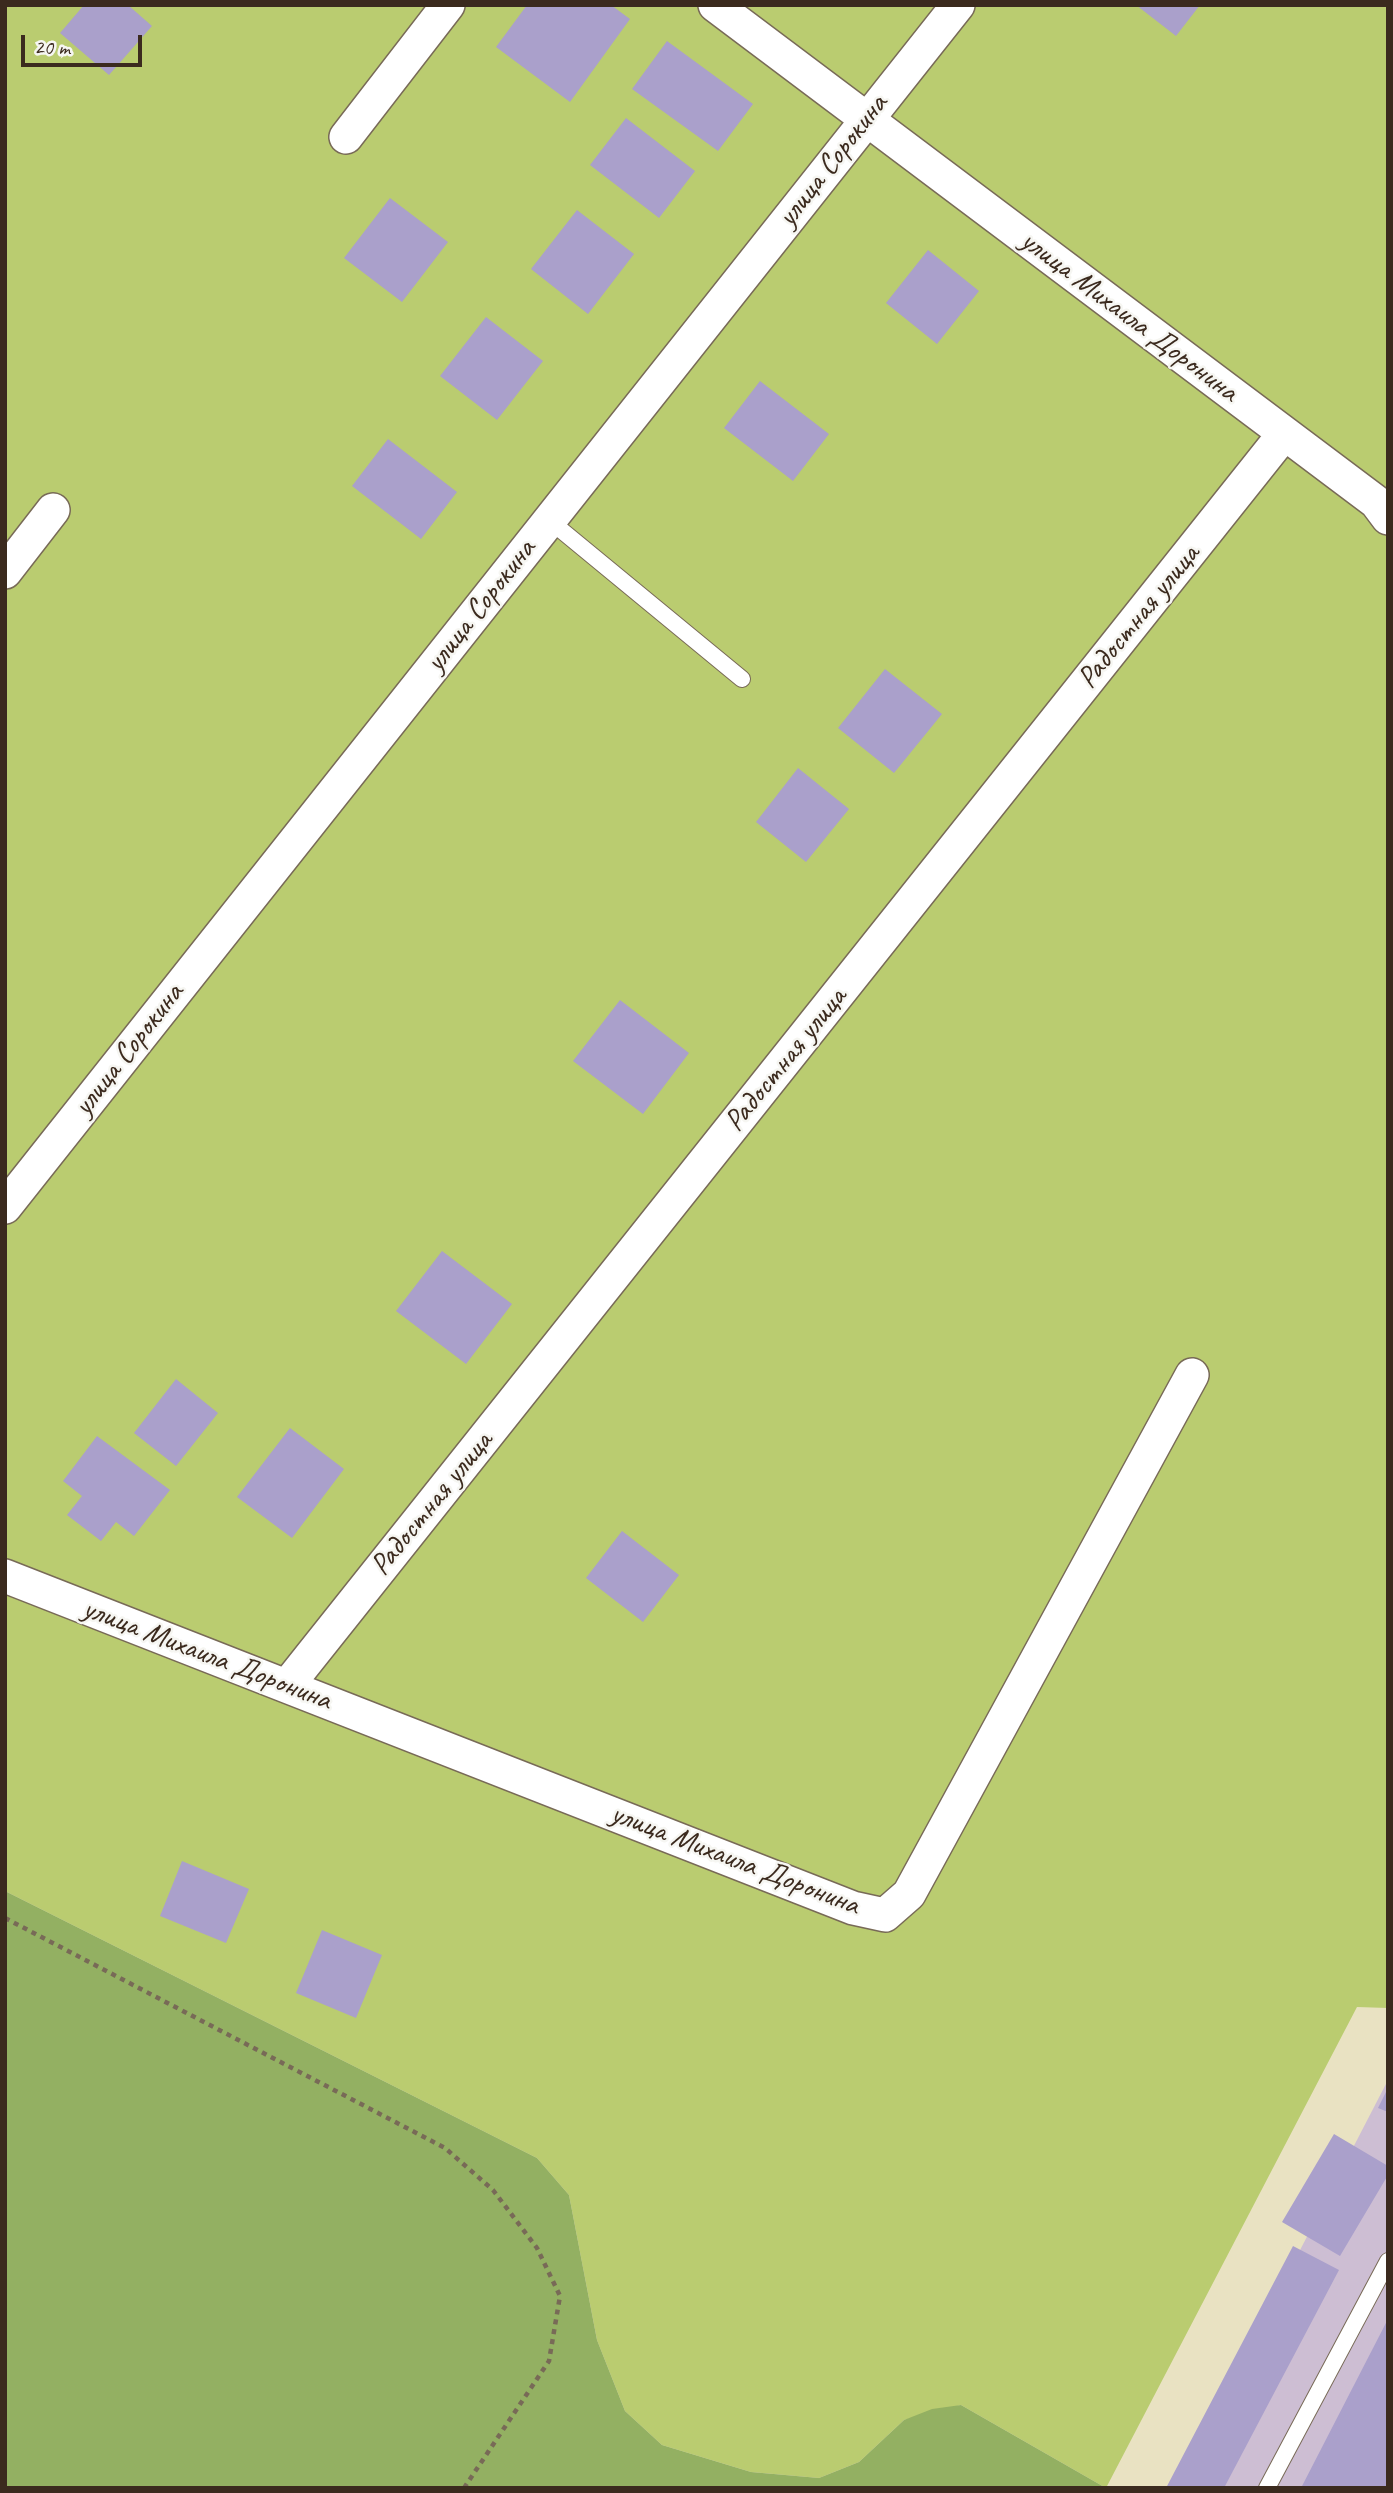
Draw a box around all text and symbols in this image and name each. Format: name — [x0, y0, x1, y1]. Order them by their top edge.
scale bar — [24, 21, 145, 65]
text: 20 m — [34, 34, 70, 60]
street label: улица Сорокина — [770, 88, 896, 234]
street label: улица Михаила Доронина — [1013, 223, 1245, 411]
street label: улица Сорокина — [418, 533, 544, 679]
street label: Радостная улица — [1070, 538, 1208, 696]
street label: улица Сорокина — [66, 977, 192, 1123]
street label: Радостная улица — [717, 981, 855, 1139]
street label: Радостная улица — [363, 1425, 501, 1583]
street label: улица Михаила Доронина — [78, 1591, 336, 1719]
street label: улица Михаила Доронина — [606, 1796, 864, 1924]

